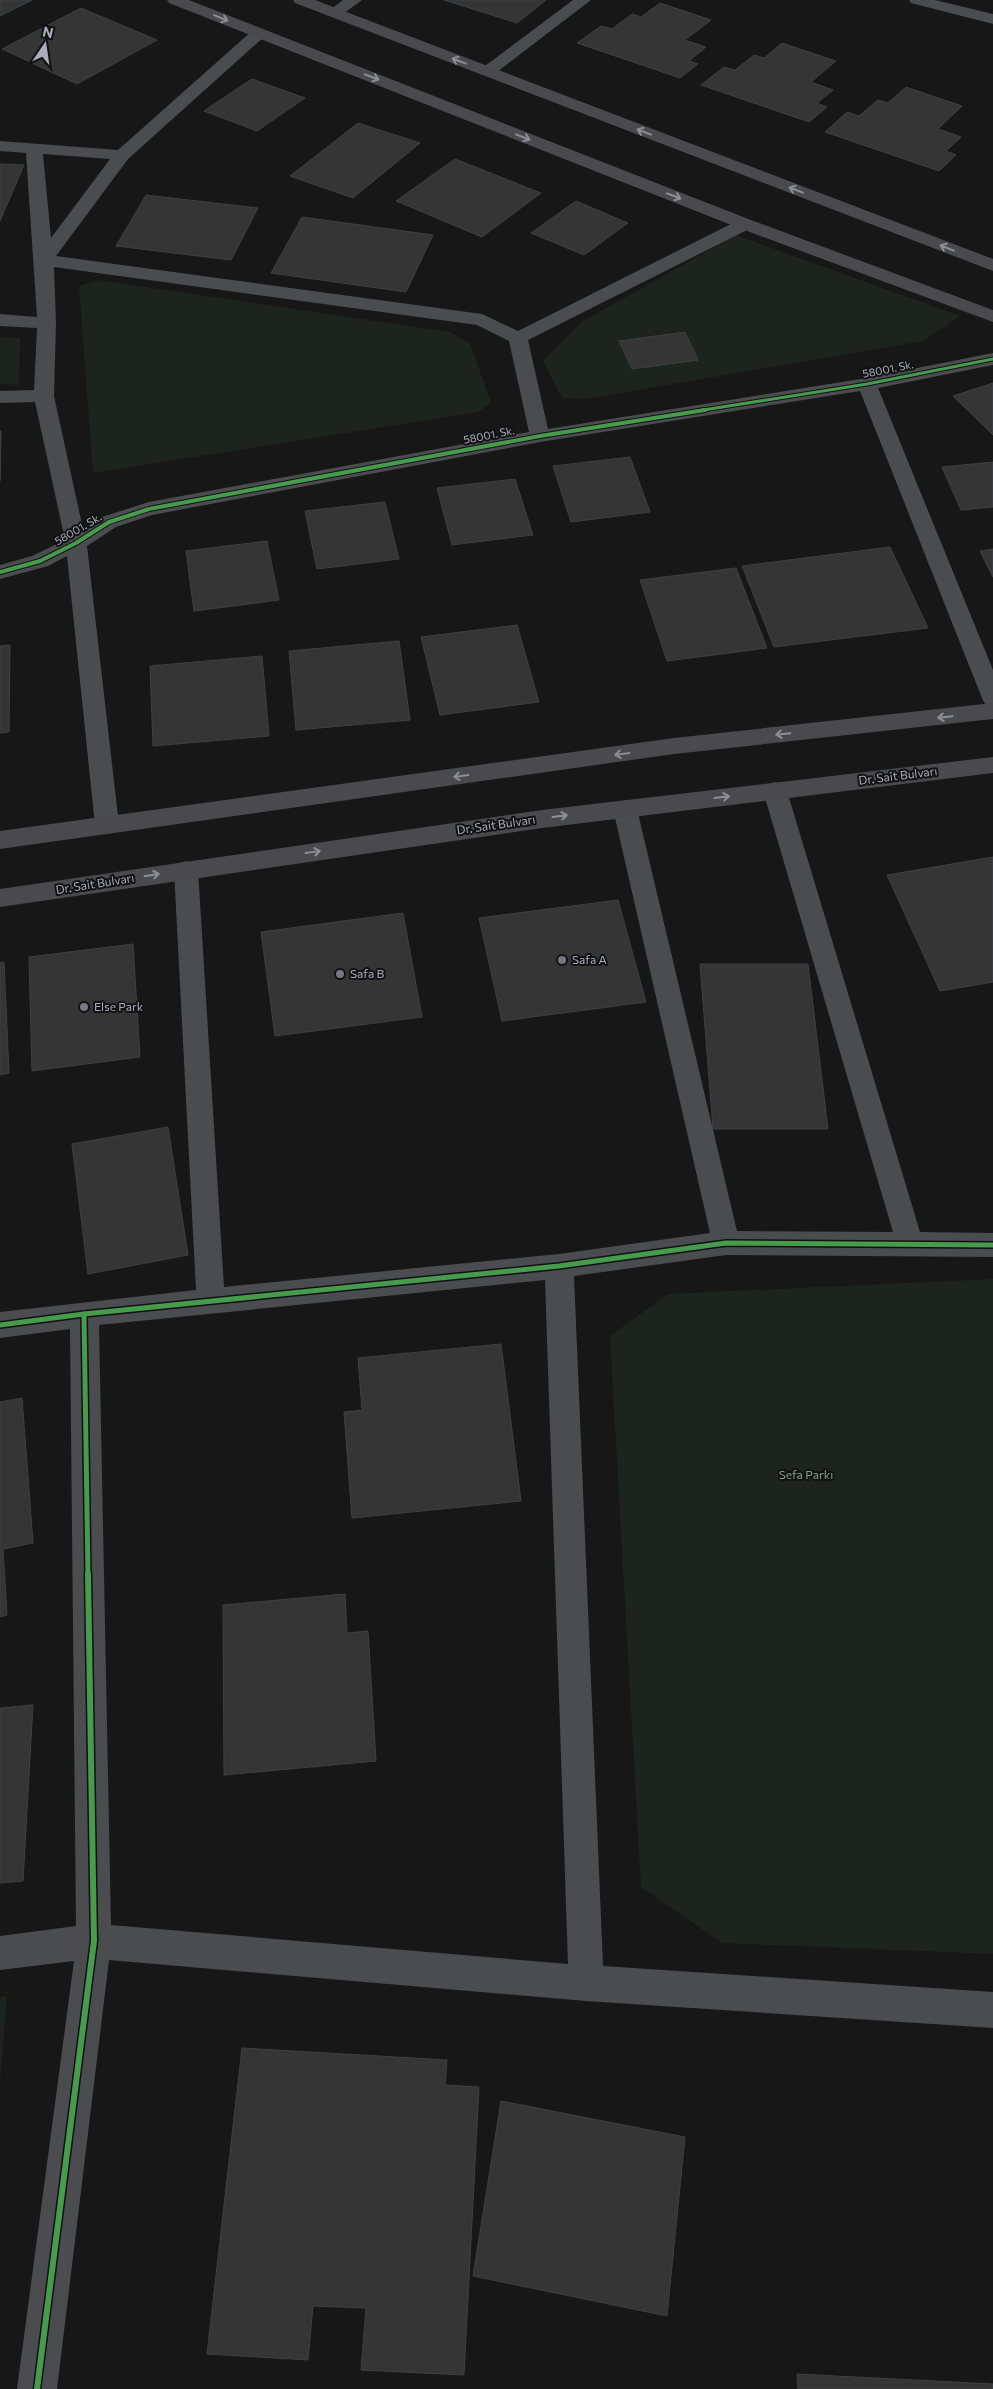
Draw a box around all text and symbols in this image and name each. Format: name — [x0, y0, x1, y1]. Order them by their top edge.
one-way arrow — [212, 14, 228, 23]
north arrow — [20, 20, 70, 70]
text: N — [41, 22, 55, 41]
one-way arrow — [452, 56, 468, 65]
one-way arrow — [364, 73, 379, 83]
one-way arrow — [637, 127, 652, 136]
one-way arrow — [515, 133, 530, 142]
one-way arrow — [788, 185, 804, 194]
one-way arrow — [666, 192, 682, 201]
one-way arrow — [940, 243, 956, 252]
street label: 58001. Sk. — [861, 357, 915, 380]
street label: 58001. Sk. — [462, 423, 516, 446]
street label: 58001. Sk. — [52, 510, 104, 547]
one-way arrow — [937, 712, 953, 722]
one-way arrow — [775, 729, 791, 739]
one-way arrow — [614, 749, 630, 759]
street label: Dr. Sait Bulvarı — [858, 763, 938, 787]
one-way arrow — [453, 771, 469, 781]
one-way arrow — [713, 792, 729, 802]
one-way arrow — [552, 811, 568, 821]
street label: Dr. Sait Bulvarı — [456, 812, 536, 836]
one-way arrow — [305, 847, 321, 857]
street label: Dr. Sait Bulvarı — [55, 870, 135, 896]
one-way arrow — [144, 870, 160, 880]
place label: Safa A — [572, 952, 607, 966]
marker: Safa A — [556, 954, 568, 966]
place label: Safa B — [350, 966, 385, 980]
marker: Safa B — [334, 968, 346, 980]
place label: Else Park — [94, 999, 144, 1013]
marker: Else Park — [78, 1001, 90, 1013]
park label: Sefa Parkı — [779, 1467, 833, 1481]

